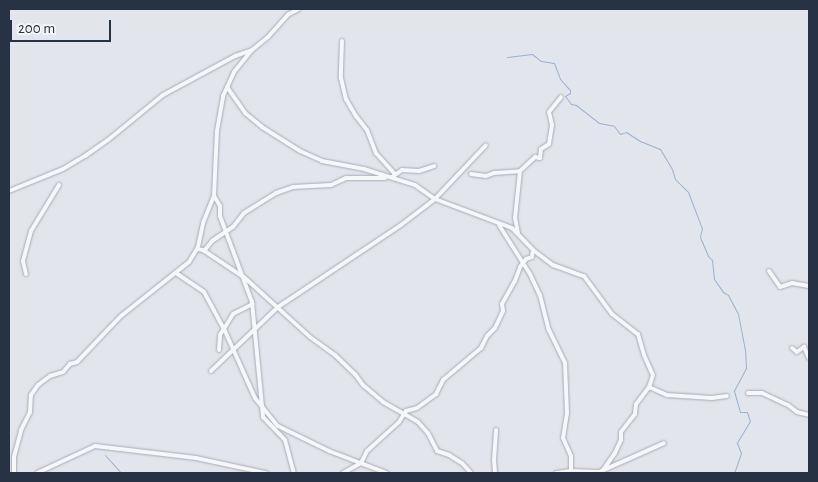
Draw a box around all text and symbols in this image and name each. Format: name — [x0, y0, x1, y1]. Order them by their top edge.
scale bar — [12, 10, 114, 42]
text: 200 m — [18, 21, 55, 36]

